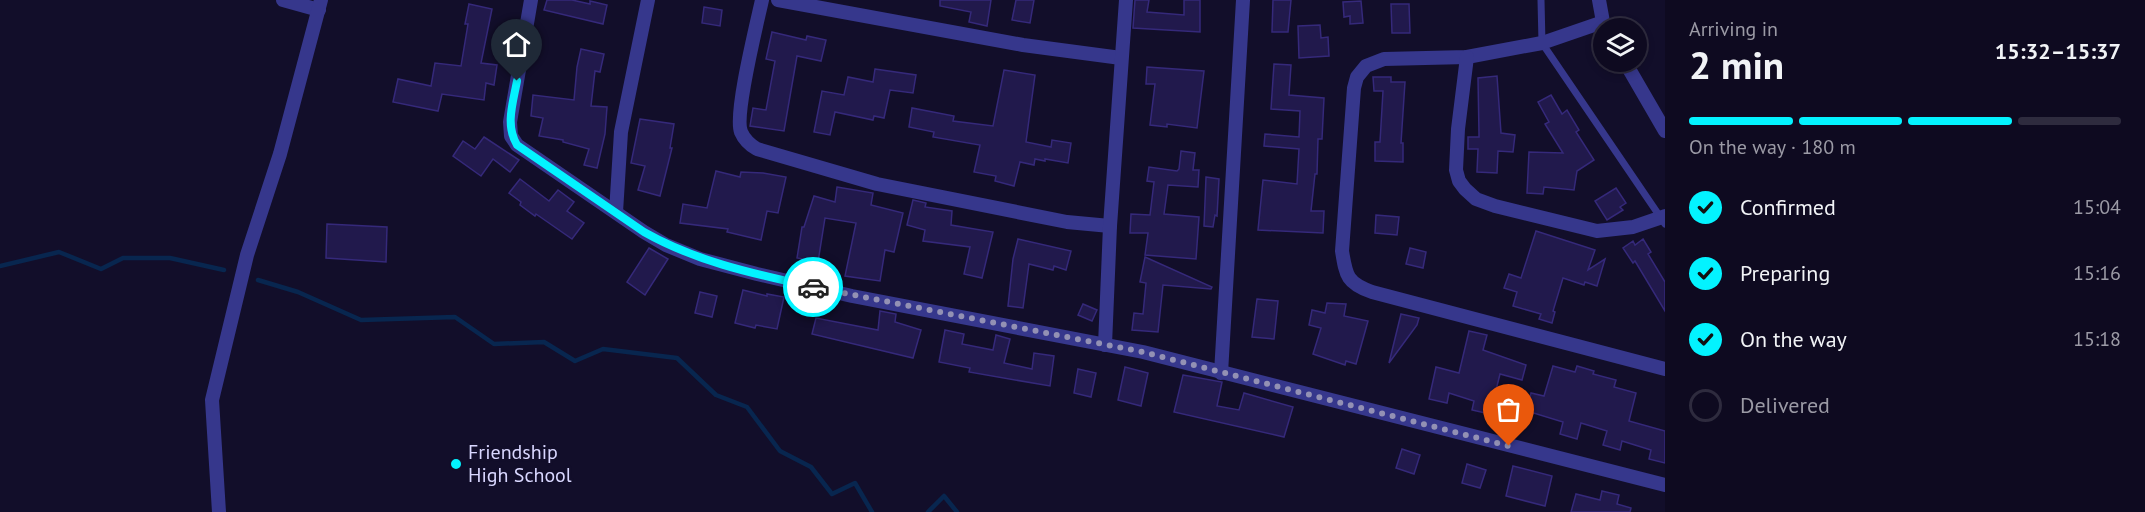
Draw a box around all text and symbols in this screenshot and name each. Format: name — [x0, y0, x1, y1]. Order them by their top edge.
text: Arriving in — [1689, 16, 1778, 42]
map controls — [1593, 18, 1647, 72]
button: layers — [1593, 18, 1647, 72]
pin — [491, 19, 542, 81]
icon: home — [500, 28, 533, 61]
text: 15:32–15:37 — [1995, 37, 2121, 65]
text: 2 min — [1689, 39, 1784, 90]
text: On the way · 180 m — [1689, 134, 1856, 160]
icon: check — [1689, 191, 1722, 224]
text: Confirmed — [1740, 193, 1836, 221]
text: 15:04 — [2073, 194, 2121, 220]
courier — [783, 257, 843, 317]
icon: check — [1689, 257, 1722, 290]
text: Preparing — [1740, 259, 1830, 287]
text: 15:16 — [2073, 260, 2121, 286]
icon: car — [797, 271, 830, 304]
icon: check — [1689, 323, 1722, 356]
text: On the way — [1740, 325, 1847, 353]
text: 15:18 — [2073, 326, 2121, 352]
pin — [1483, 384, 1534, 446]
text: Delivered — [1740, 391, 1830, 419]
icon: bag — [1492, 393, 1525, 426]
place label: Friendship High School — [468, 439, 572, 488]
marker: Friendship High School — [449, 457, 463, 471]

